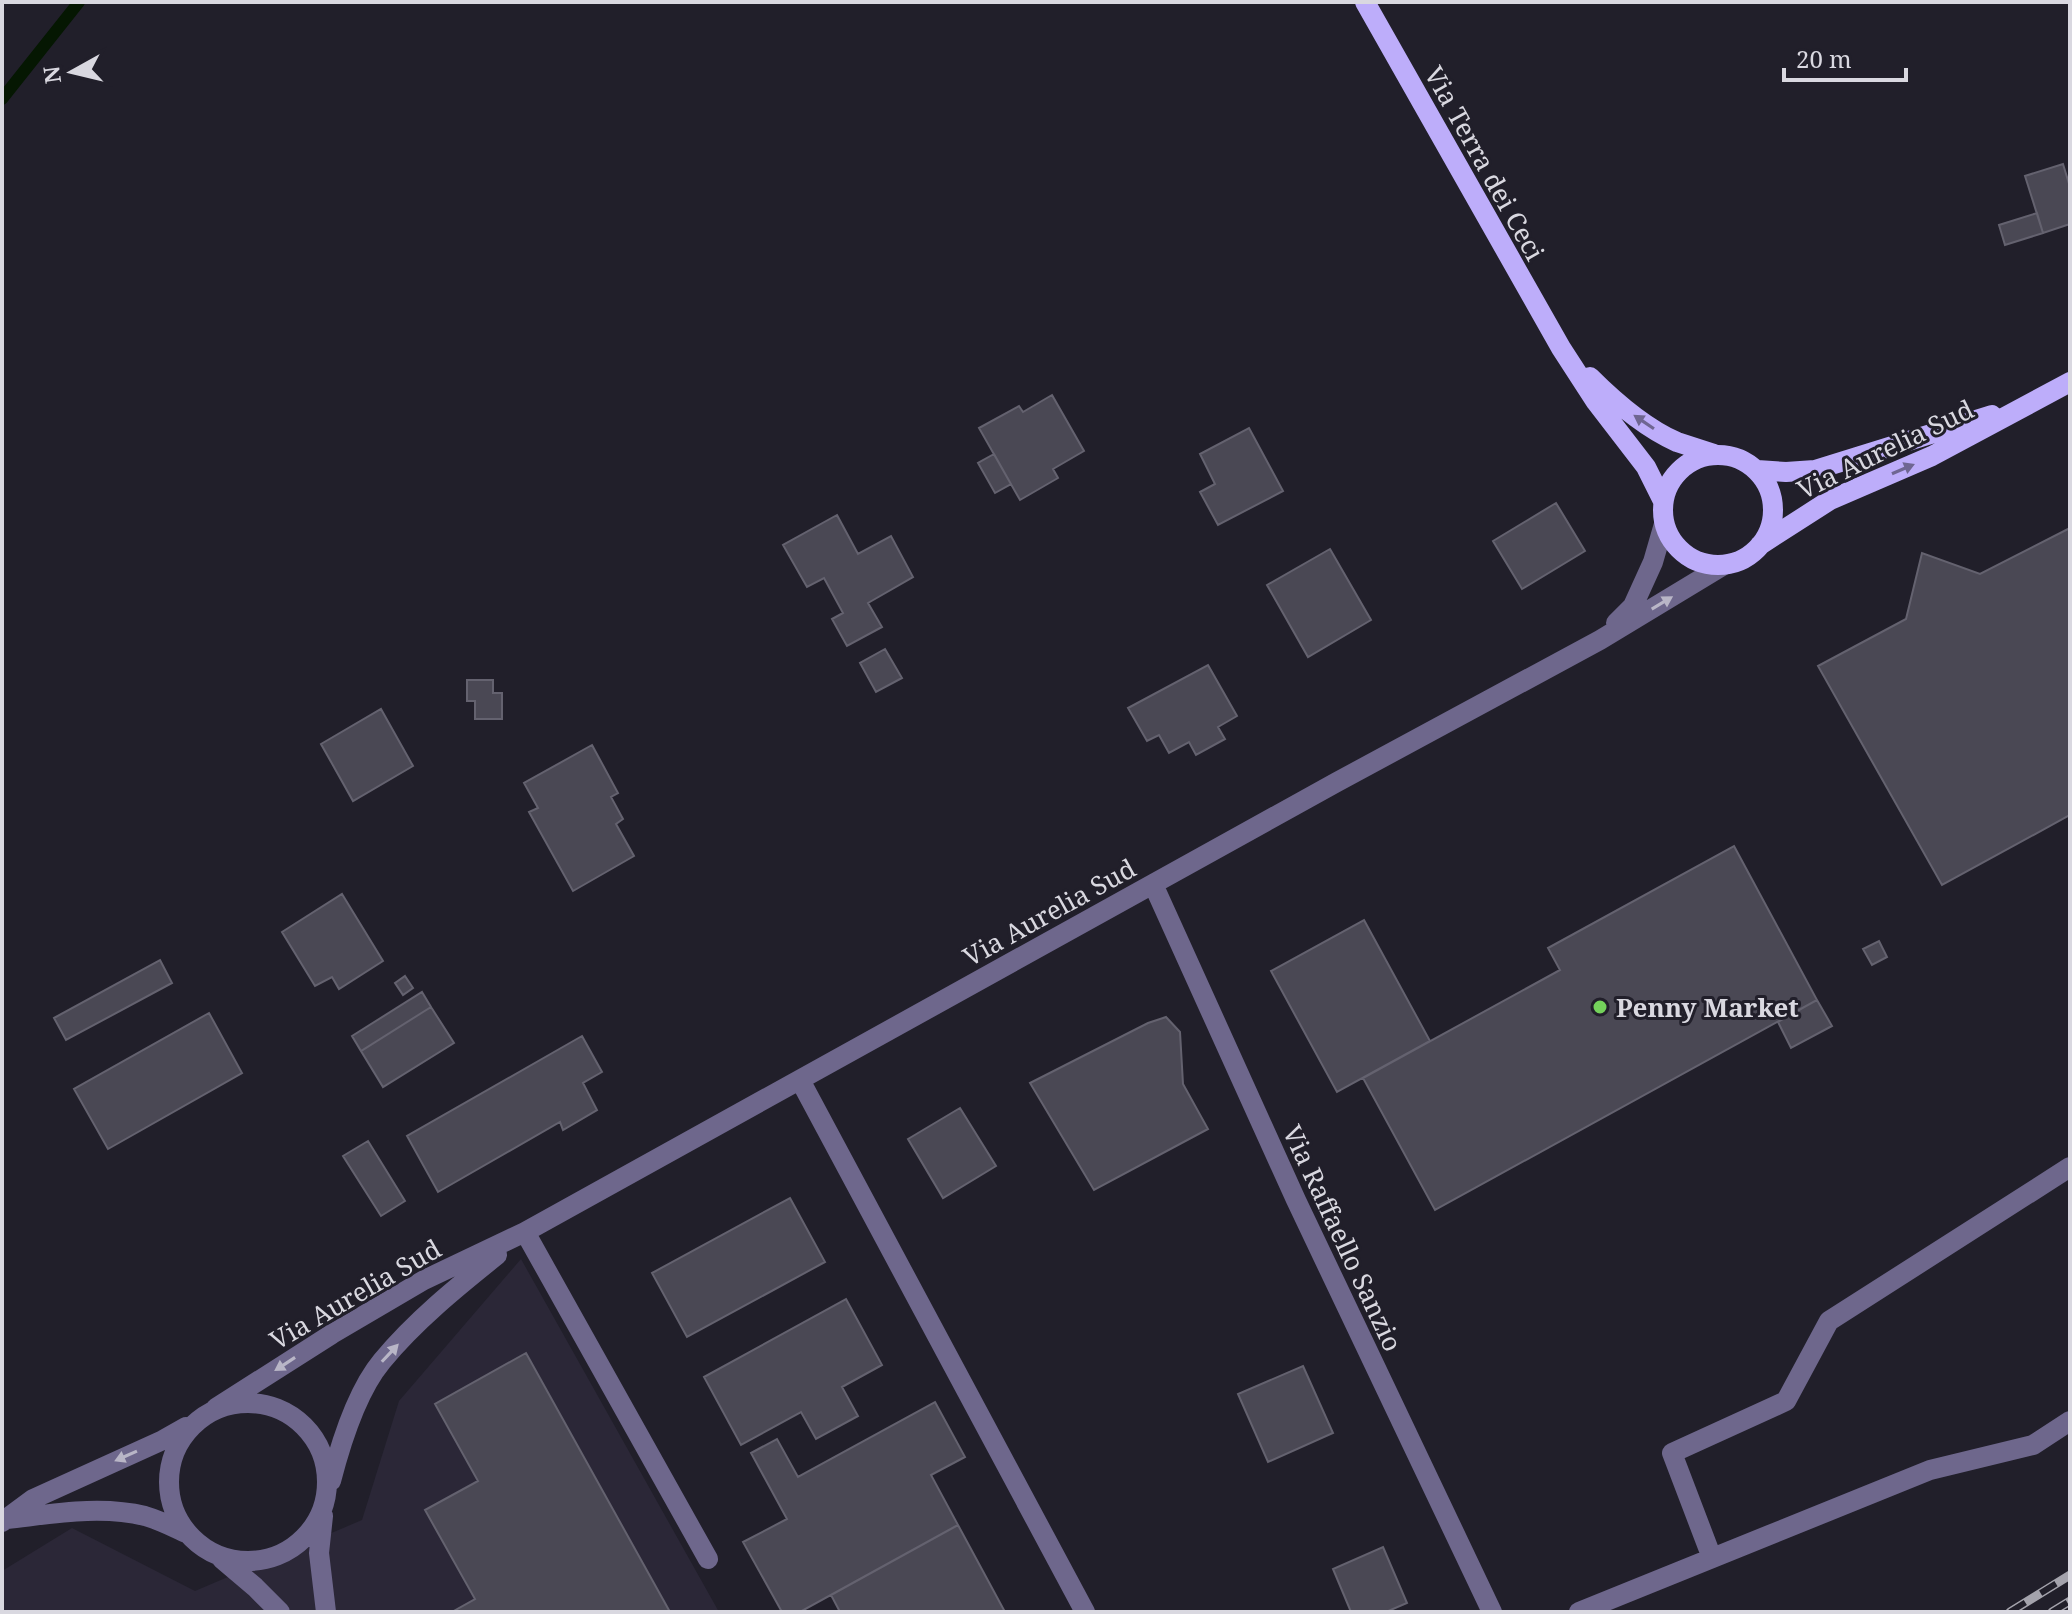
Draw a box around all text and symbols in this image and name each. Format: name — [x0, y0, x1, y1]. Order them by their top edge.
north arrow — [32, 32, 112, 112]
scale bar — [1784, 32, 1906, 82]
text: 20 m — [1796, 42, 1852, 75]
street label: Via Terra dei Ceci — [1417, 59, 1553, 267]
text: N — [35, 64, 67, 86]
street label: Via Aurelia Sud — [1791, 391, 1979, 507]
one-way arrow — [1633, 415, 1654, 430]
one-way arrow — [1891, 462, 1914, 475]
one-way arrow — [1651, 597, 1673, 611]
street label: Via Aurelia Sud — [956, 850, 1142, 974]
place label: Penny Market — [1616, 989, 1799, 1025]
marker: Penny Market — [1591, 998, 1609, 1016]
street label: Via Raffaello Sanzio — [1275, 1119, 1411, 1357]
street label: Via Aurelia Sud — [263, 1230, 447, 1358]
one-way arrow — [380, 1344, 398, 1363]
one-way arrow — [275, 1356, 296, 1371]
one-way arrow — [114, 1450, 138, 1463]

